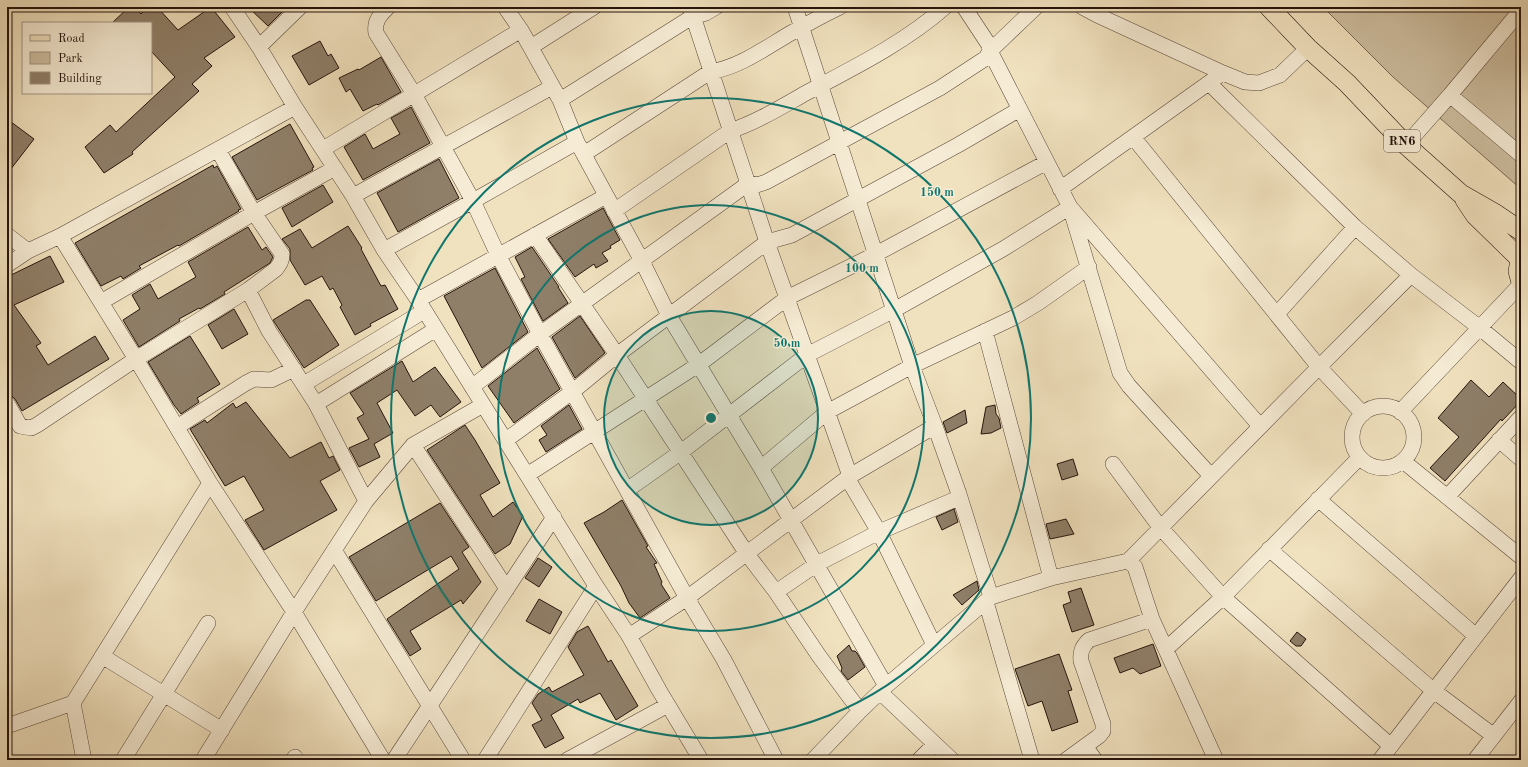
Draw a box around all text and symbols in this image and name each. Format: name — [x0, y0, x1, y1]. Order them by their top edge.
legend — [22, 22, 152, 94]
text: Road — [58, 33, 85, 45]
text: Park — [58, 53, 83, 65]
text: Building — [58, 73, 102, 85]
road number: RN6 — [1384, 130, 1420, 152]
text: 150 m — [920, 186, 954, 199]
text: 100 m — [845, 263, 879, 275]
text: 50 m — [774, 337, 801, 350]
centre of rings — [704, 411, 718, 425]

